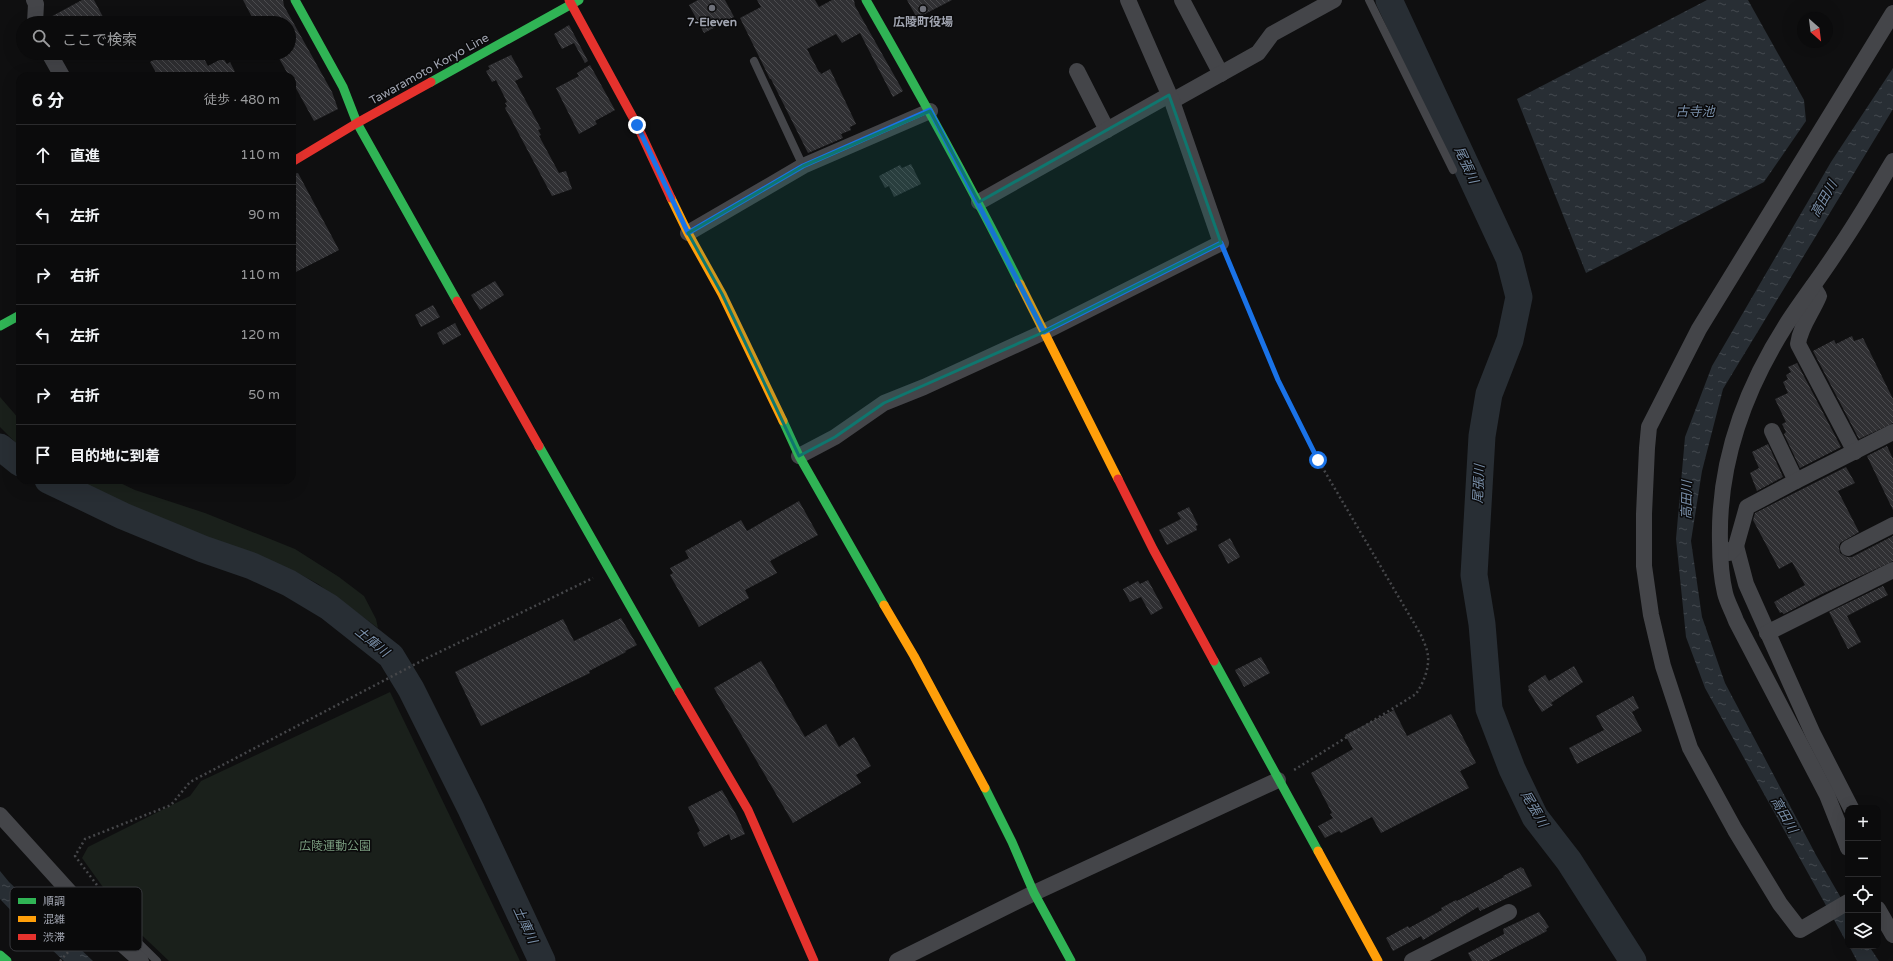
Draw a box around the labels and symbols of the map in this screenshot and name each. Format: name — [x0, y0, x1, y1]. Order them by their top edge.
marker: 7-Eleven — [707, 3, 717, 13]
marker: 広陵町役場 — [918, 4, 928, 14]
north arrow — [1797, 12, 1833, 48]
place label: 7-Eleven — [687, 15, 737, 29]
place label: 広陵町役場 — [893, 15, 953, 29]
street label: Tawaramoto Koryo Line — [367, 30, 491, 108]
water label: 古寺池 — [1675, 104, 1716, 120]
route end — [628, 116, 646, 134]
water label: 尾張川 — [1451, 144, 1482, 188]
water label: 高田川 — [1807, 176, 1842, 220]
route start — [1309, 451, 1327, 469]
water label: 尾張川 — [1470, 462, 1488, 504]
water label: 高田川 — [1679, 478, 1695, 520]
water label: 土庫川 — [352, 624, 394, 662]
water label: 尾張川 — [1517, 788, 1552, 832]
water label: 高田川 — [1767, 794, 1802, 838]
park label: 広陵運動公園 — [299, 839, 371, 853]
legend — [10, 887, 142, 951]
text: 順調 — [43, 895, 65, 908]
water label: 土庫川 — [510, 904, 541, 948]
text: 混雑 — [43, 913, 65, 926]
text: 渋滞 — [43, 931, 65, 944]

